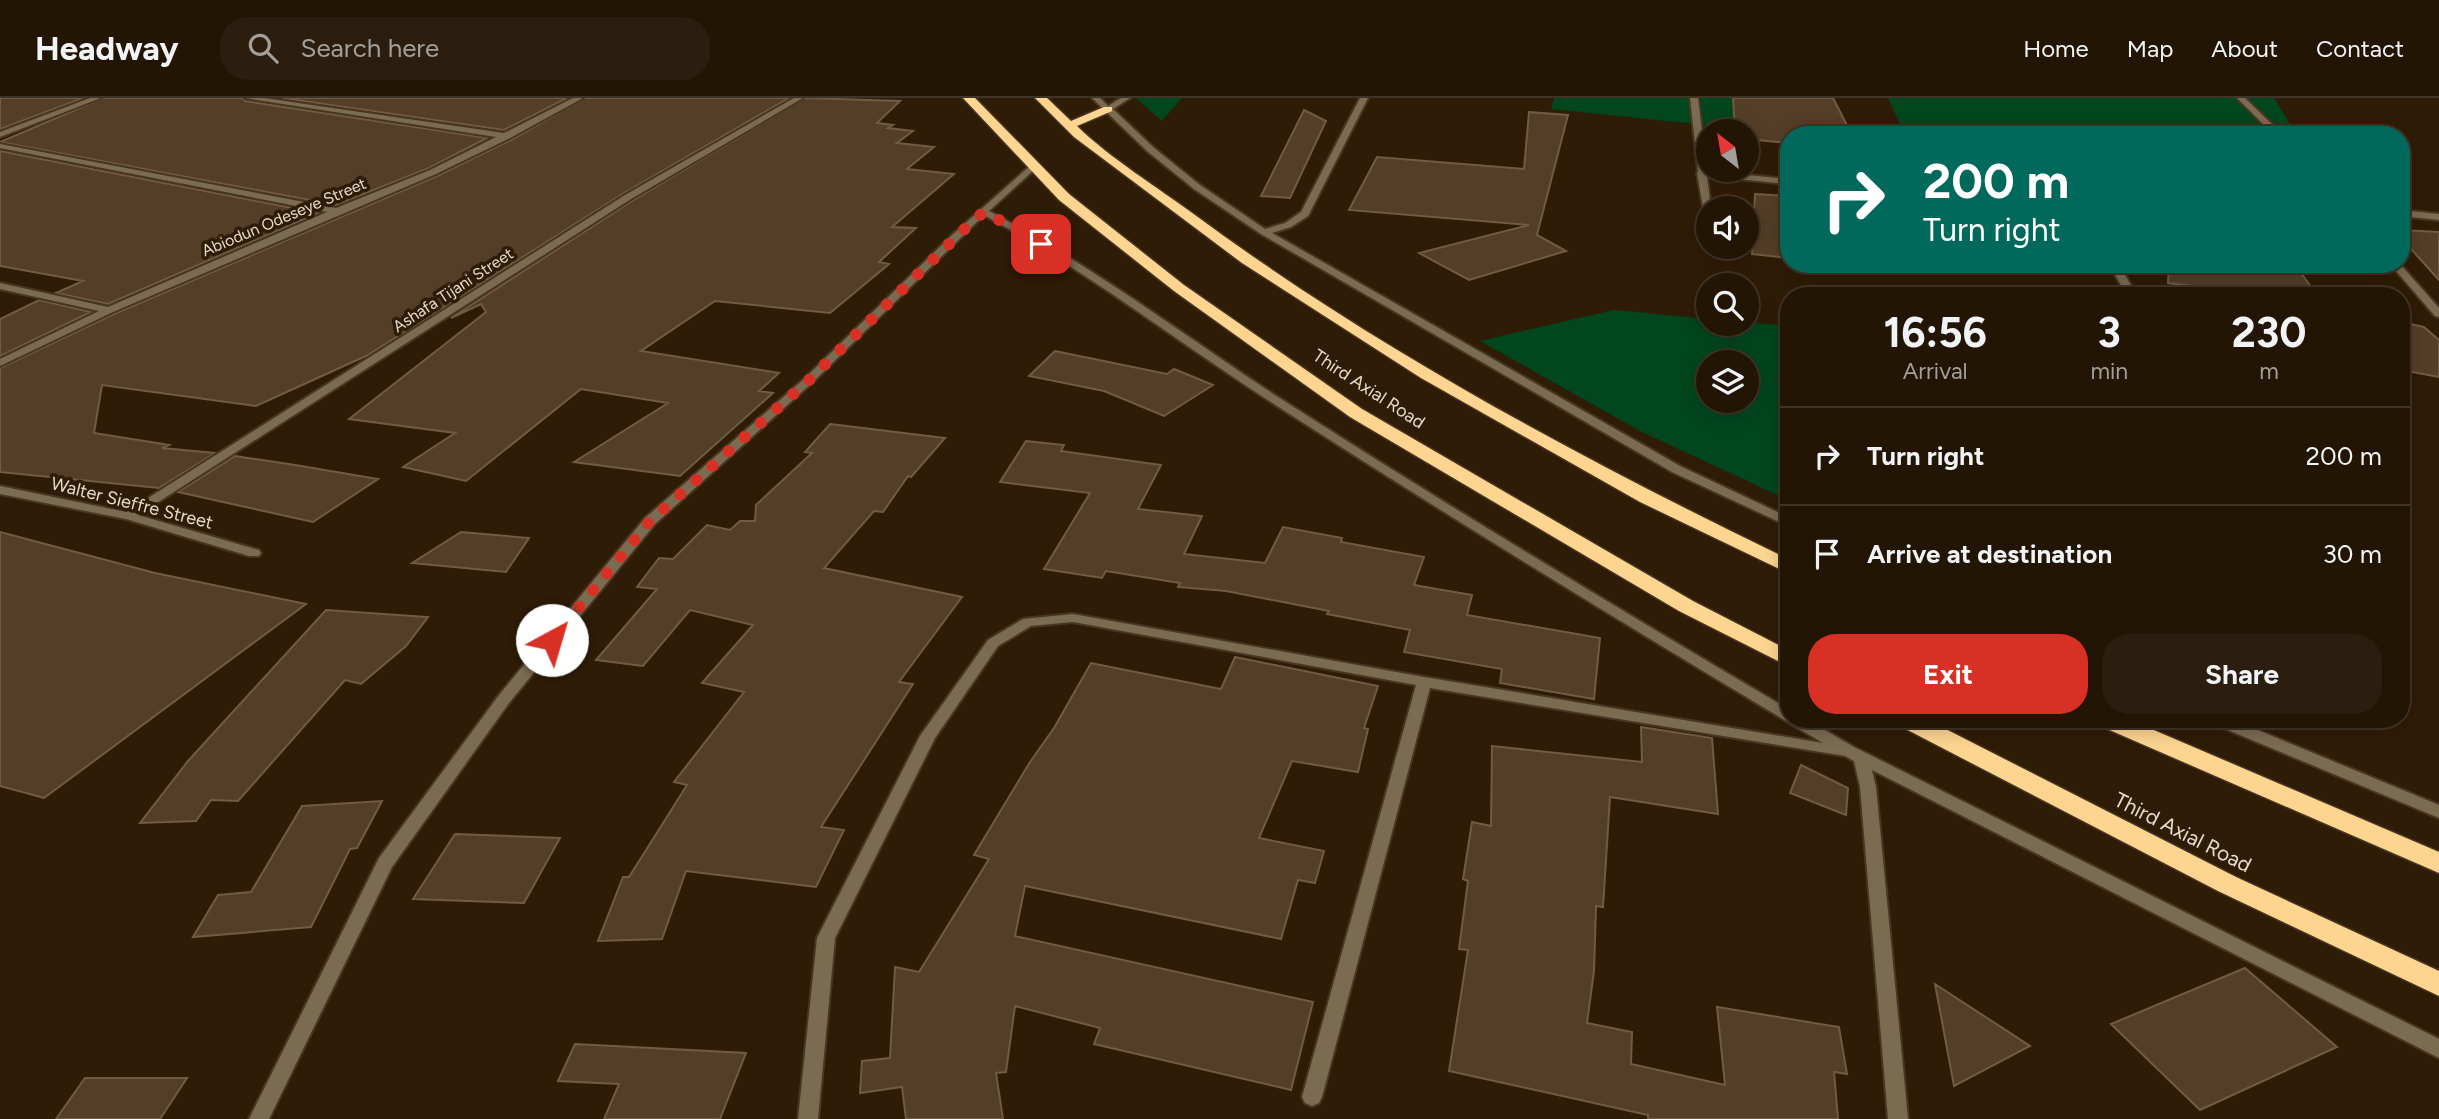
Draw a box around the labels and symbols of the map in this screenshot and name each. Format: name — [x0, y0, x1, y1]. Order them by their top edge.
north arrow — [1696, 119, 1759, 182]
street label: Abiodun Odeseye Street — [199, 174, 369, 260]
pin — [1011, 214, 1071, 274]
street label: Ashafa Tijani Street — [389, 244, 517, 336]
street label: Third Axial Road — [1309, 345, 1429, 433]
street label: Walter Sieffre Street — [49, 472, 215, 534]
position arrow — [515, 603, 589, 677]
street label: Third Axial Road — [2110, 787, 2256, 877]

